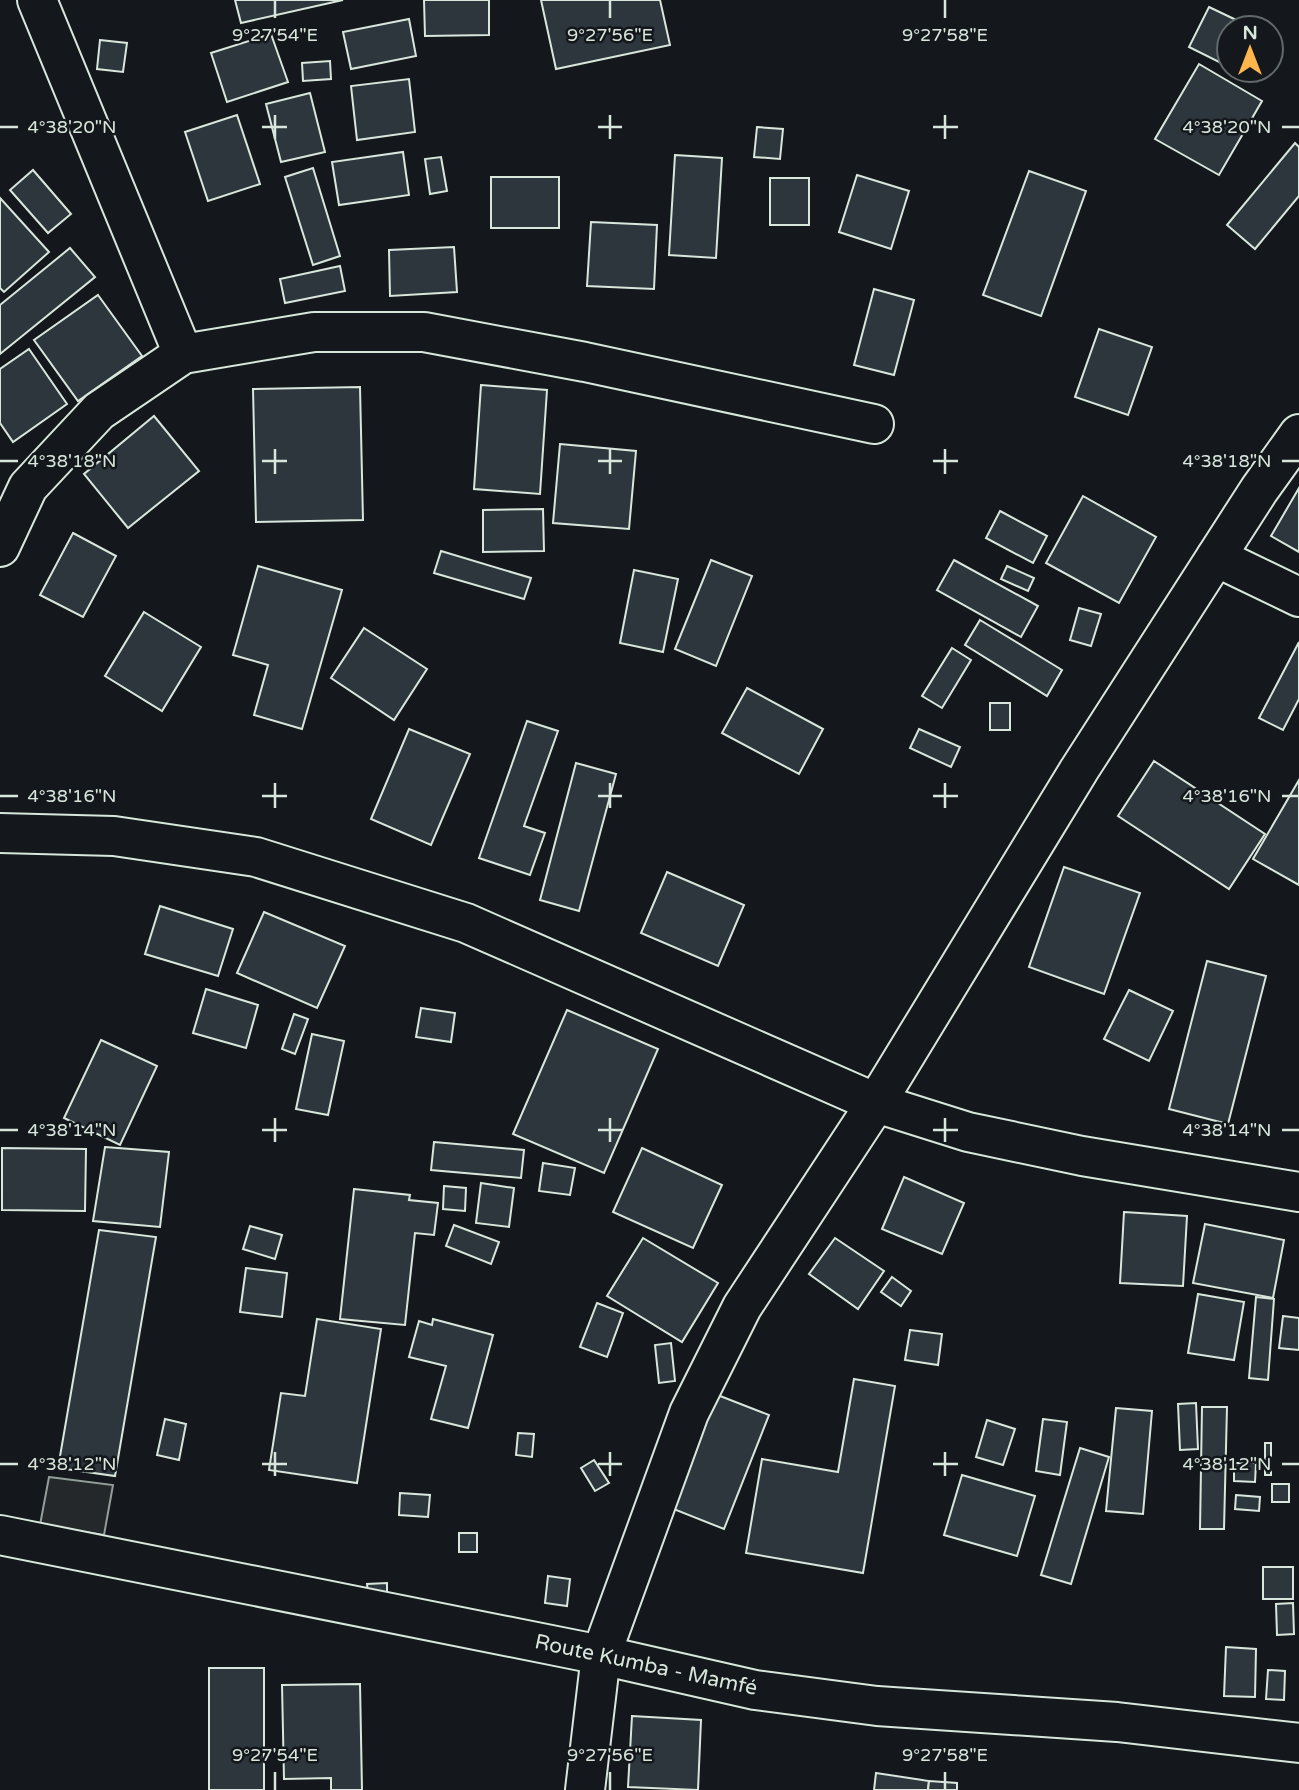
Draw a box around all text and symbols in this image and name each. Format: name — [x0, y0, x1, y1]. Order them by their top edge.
north arrow — [1215, 14, 1285, 84]
text: N — [1242, 22, 1258, 44]
text: 9°27'54"E — [232, 24, 318, 46]
text: 9°27'56"E — [567, 24, 653, 46]
text: 9°27'58"E — [902, 24, 988, 46]
text: 4°38'20"N — [27, 116, 117, 138]
text: 4°38'20"N — [1182, 116, 1272, 138]
text: 4°38'18"N — [27, 450, 117, 472]
text: 4°38'18"N — [1182, 450, 1272, 472]
text: 4°38'16"N — [27, 785, 117, 807]
text: 4°38'16"N — [1182, 785, 1272, 807]
text: 4°38'14"N — [27, 1119, 117, 1141]
text: 4°38'14"N — [1182, 1119, 1272, 1141]
text: 4°38'12"N — [27, 1453, 117, 1475]
text: 4°38'12"N — [1182, 1453, 1272, 1475]
street label: Route Kumba - Mamfé — [532, 1629, 760, 1701]
text: 9°27'54"E — [232, 1744, 318, 1766]
text: 9°27'56"E — [567, 1744, 653, 1766]
text: 9°27'58"E — [902, 1744, 988, 1766]

